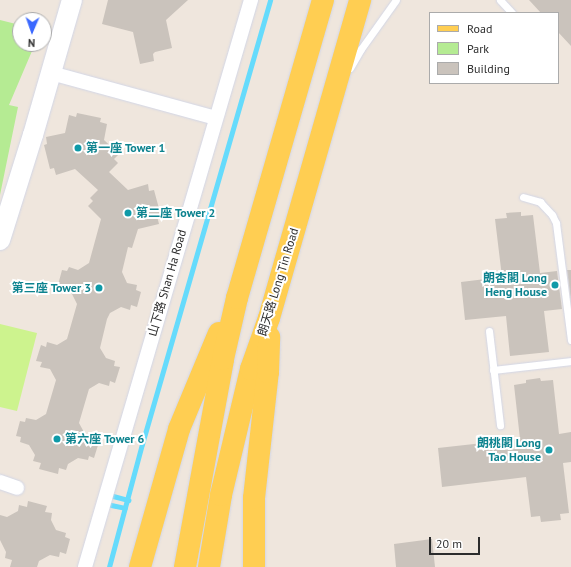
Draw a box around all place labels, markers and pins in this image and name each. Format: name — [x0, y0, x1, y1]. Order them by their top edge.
place label: 第一座 Tower 1 — [86, 141, 165, 155]
marker: 第一座 Tower 1 — [73, 143, 83, 153]
place label: 第二座 Tower 2 — [136, 206, 215, 220]
marker: 第二座 Tower 2 — [123, 208, 133, 218]
place label: 朗杏閣 Long Heng House — [483, 271, 547, 299]
marker: 朗杏閣 Long Heng House — [550, 280, 560, 290]
place label: 第三座 Tower 3 — [12, 281, 91, 295]
marker: 第三座 Tower 3 — [94, 283, 104, 293]
place label: 第六座 Tower 6 — [65, 432, 144, 446]
marker: 第六座 Tower 6 — [52, 434, 62, 444]
place label: 朗桃閣 Long Tao House — [477, 436, 541, 464]
marker: 朗桃閣 Long Tao House — [544, 445, 554, 455]

